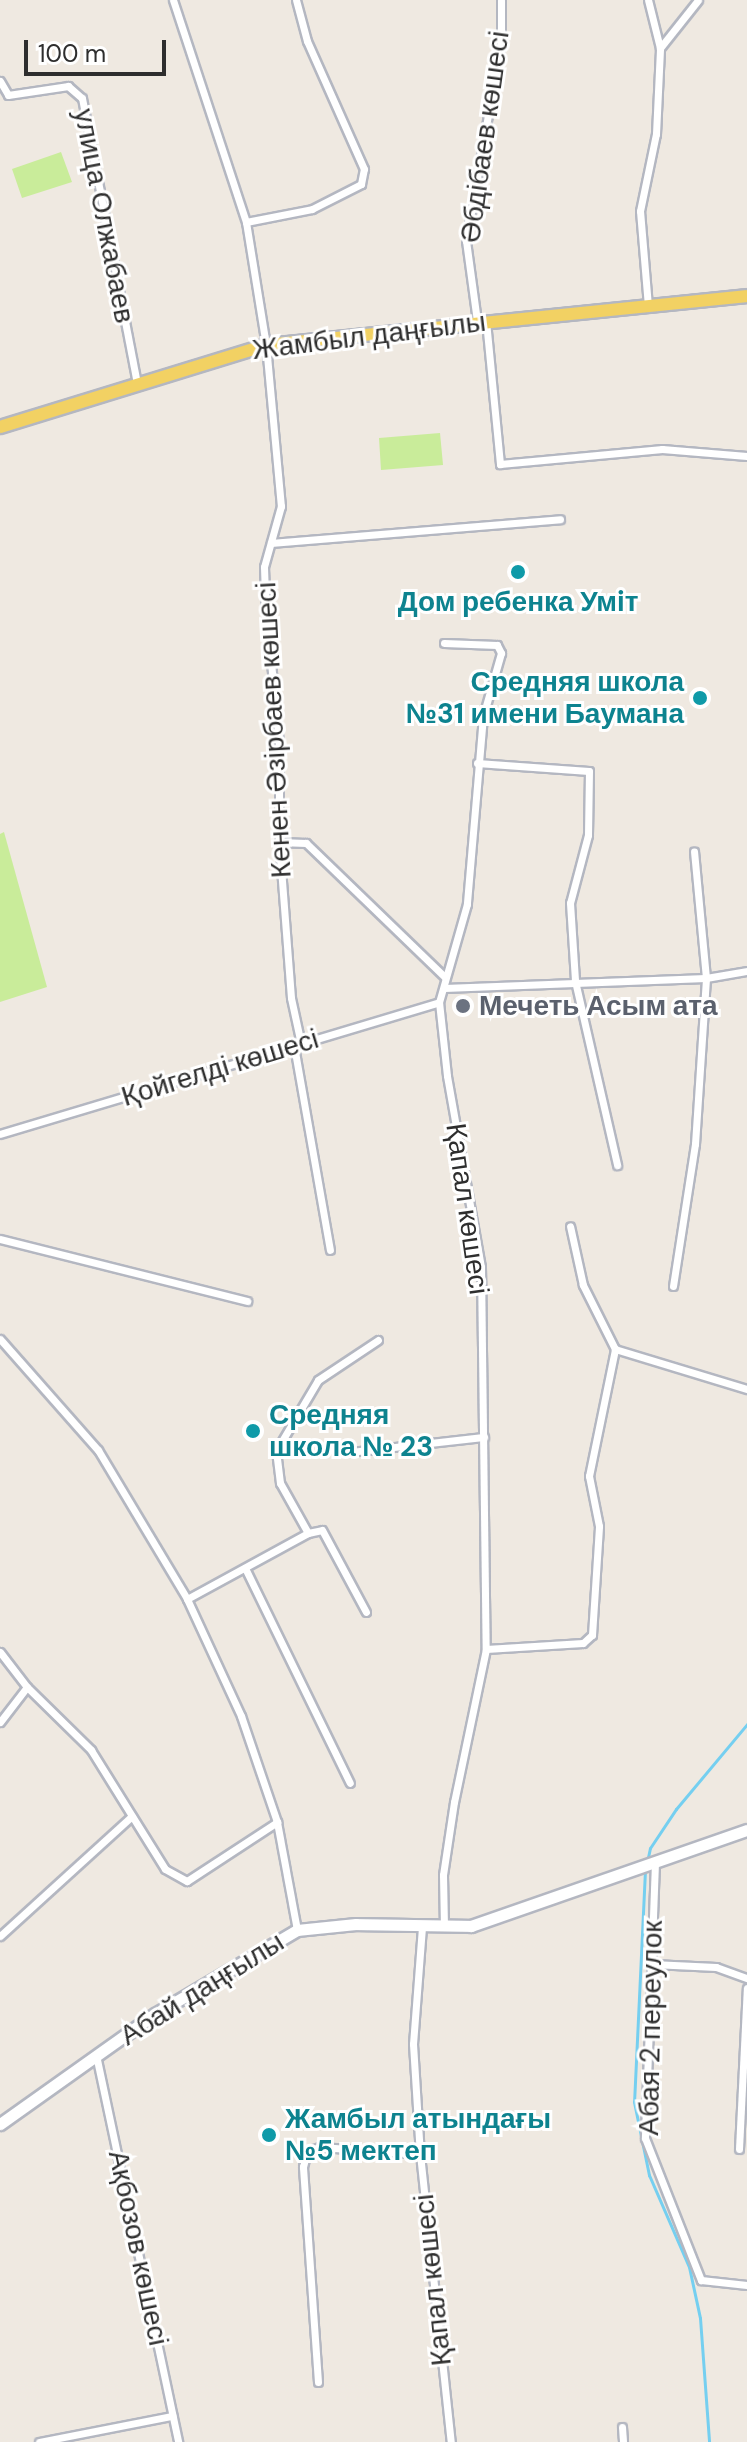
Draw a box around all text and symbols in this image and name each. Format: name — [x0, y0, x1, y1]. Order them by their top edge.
scale bar — [28, 24, 170, 74]
street label: Әбдібаев көшесі — [454, 29, 516, 245]
text: 100 m — [38, 38, 106, 69]
street label: улица Олжабаев — [67, 106, 141, 326]
street label: Жамбыл даңғылы — [250, 305, 488, 367]
marker: Дом ребенка Умiт — [509, 563, 527, 581]
street label: Кенен Әзірбаев көшесі — [249, 581, 299, 879]
place label: Дом ребенка Умiт — [398, 585, 638, 619]
place label: Средняя школа №31 имени Баумана — [406, 665, 684, 731]
marker: Средняя школа №31 имени Баумана — [691, 689, 709, 707]
place label: Мечеть Асым ата — [479, 989, 718, 1023]
marker: Мечеть Асым ата — [454, 997, 472, 1015]
street label: Қойгелді көшесі — [117, 1022, 323, 1114]
street label: Қапал көшесі — [438, 1121, 496, 1297]
place label: Средняя школа № 23 — [269, 1398, 433, 1464]
marker: Средняя школа № 23 — [244, 1422, 262, 1440]
street label: Абая 2 переулок — [632, 1920, 670, 2136]
street label: Абай даңғылы — [114, 1925, 290, 2053]
place label: Жамбыл атындағы №5 мектеп — [285, 2102, 551, 2168]
marker: Жамбыл атындағы №5 мектеп — [260, 2126, 278, 2144]
street label: Ақбозов көшесі — [101, 2147, 175, 2349]
street label: Қапал көшесі — [407, 2192, 459, 2368]

